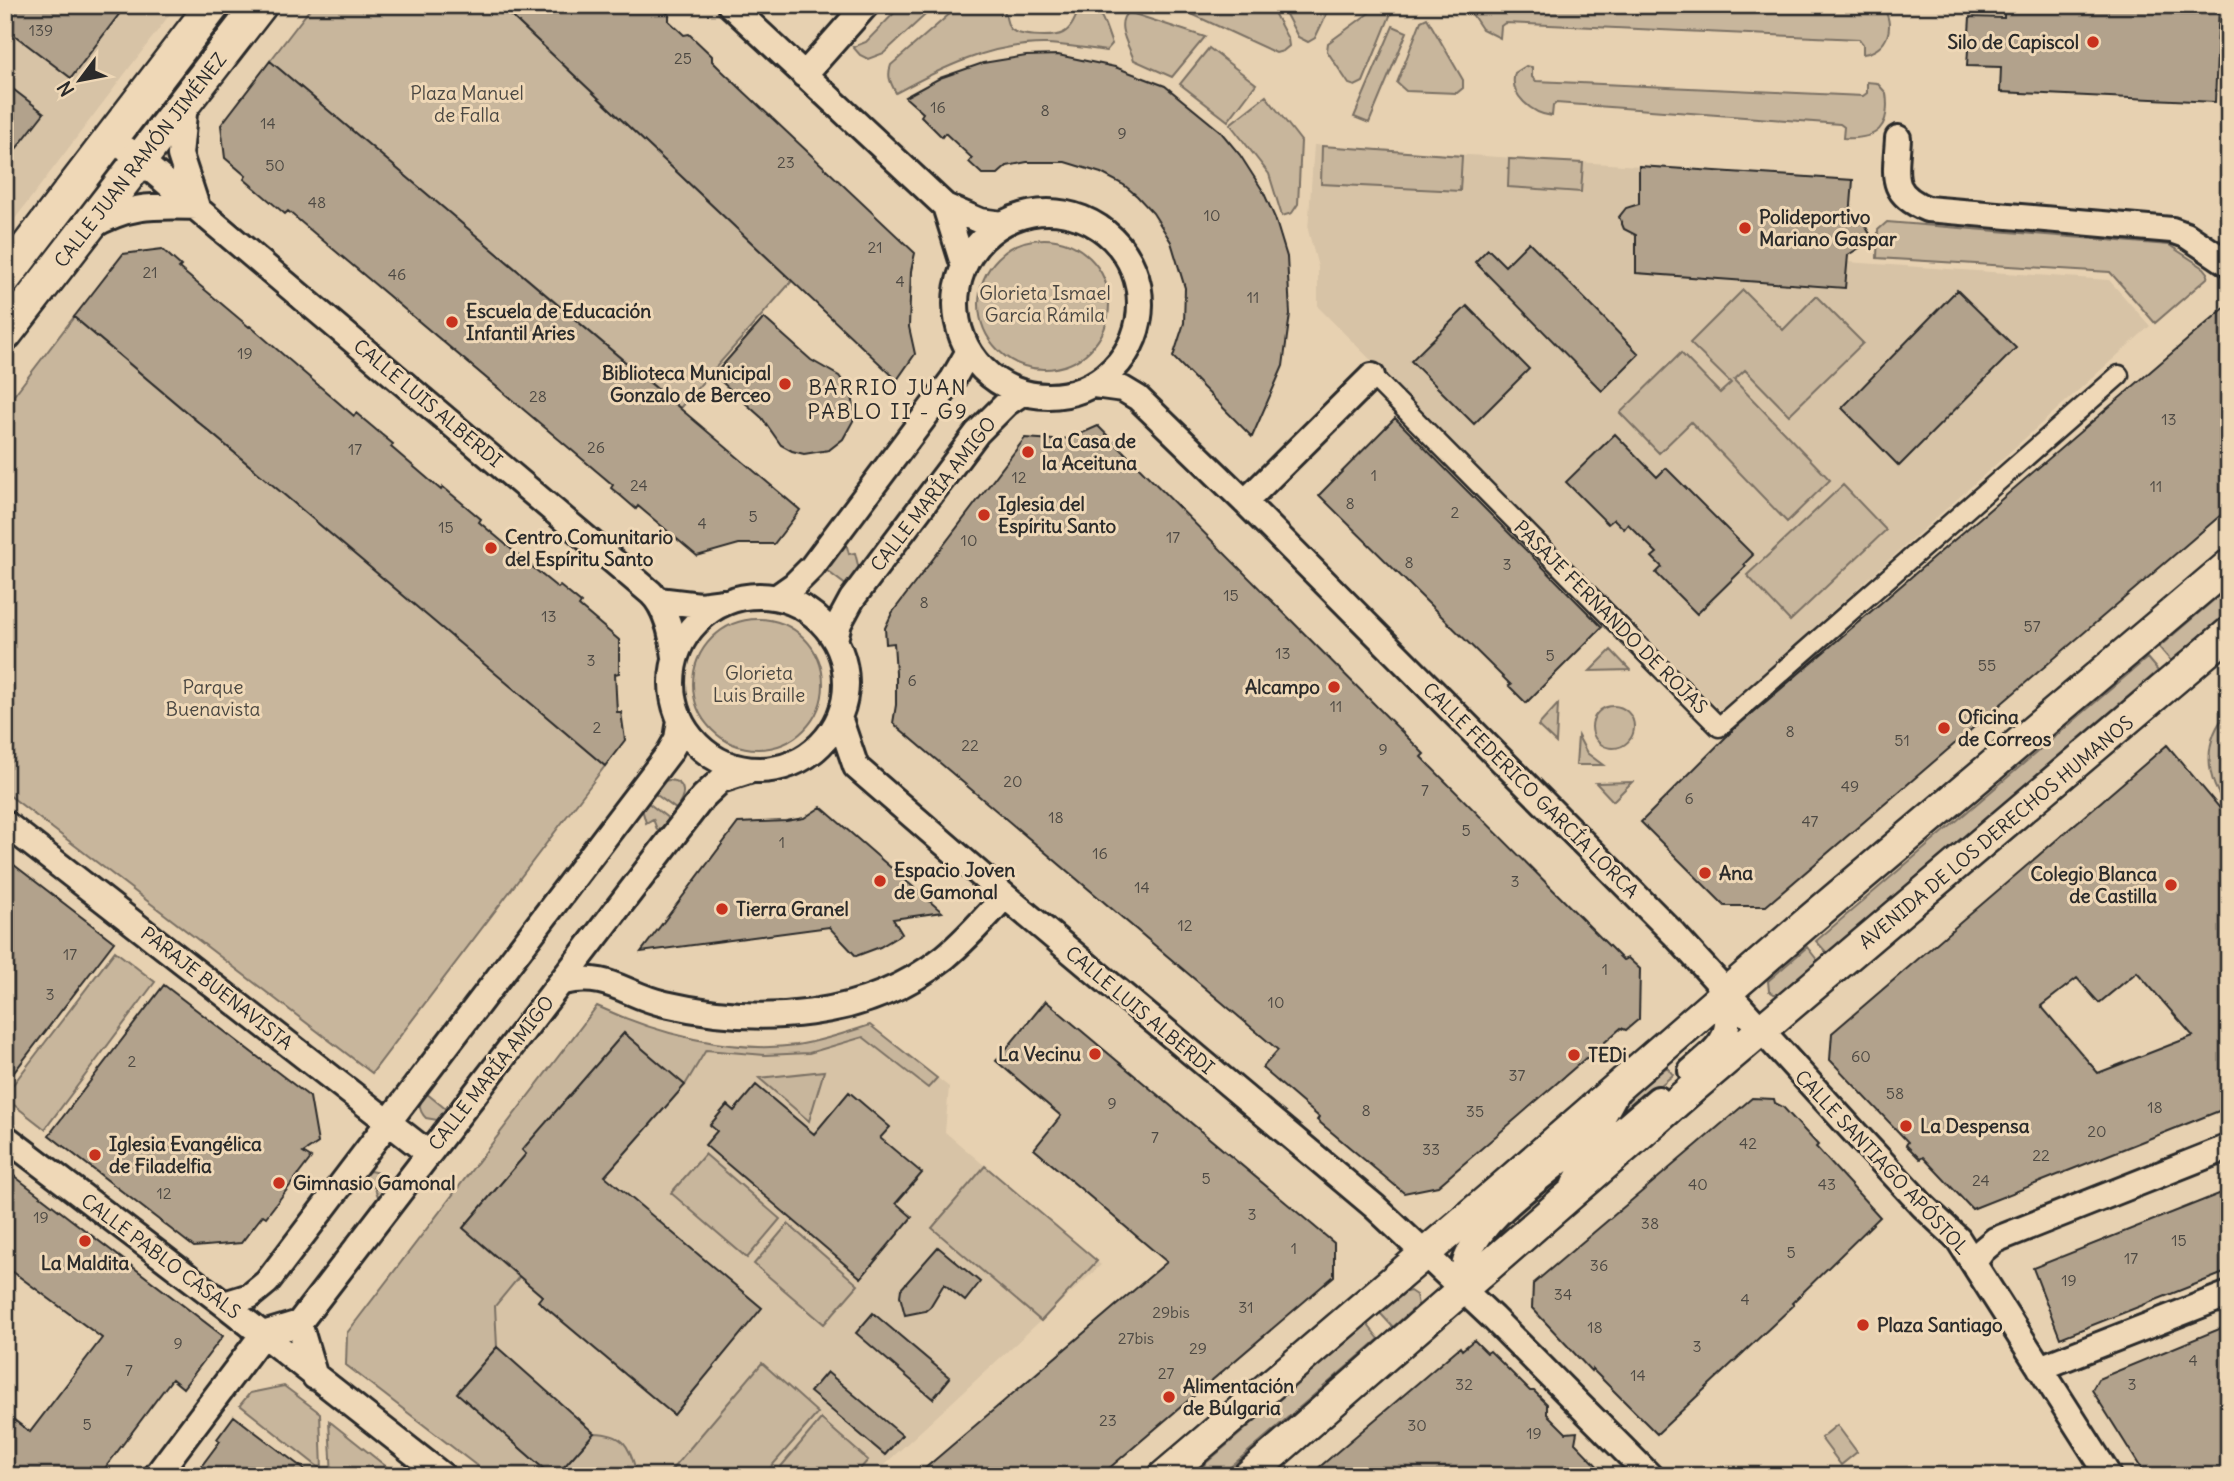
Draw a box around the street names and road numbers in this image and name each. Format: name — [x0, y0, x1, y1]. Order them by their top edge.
street label: CALLE JUAN RAMÓN JIMÉNEZ — [49, 48, 231, 272]
street label: CALLE LUIS ALBERDI — [349, 334, 507, 472]
street label: CALLE MARÍA AMIGO — [865, 412, 1001, 576]
street label: PASAJE FERNANDO DE ROJAS — [1509, 515, 1713, 719]
street label: CALLE FEDERICO GARCÍA LORCA — [1418, 677, 1644, 903]
street label: AVENIDA DE LOS DERECHOS HUMANOS — [1854, 710, 2138, 954]
street label: PARAJE BUENAVISTA — [136, 921, 298, 1055]
street label: CALLE LUIS ALBERDI — [1061, 941, 1219, 1079]
street label: CALLE MARÍA AMIGO — [423, 991, 559, 1155]
street label: CALLE SANTIAGO APÓSTOL — [1790, 1065, 1974, 1259]
street label: CALLE PABLO CASALS — [76, 1188, 246, 1324]

